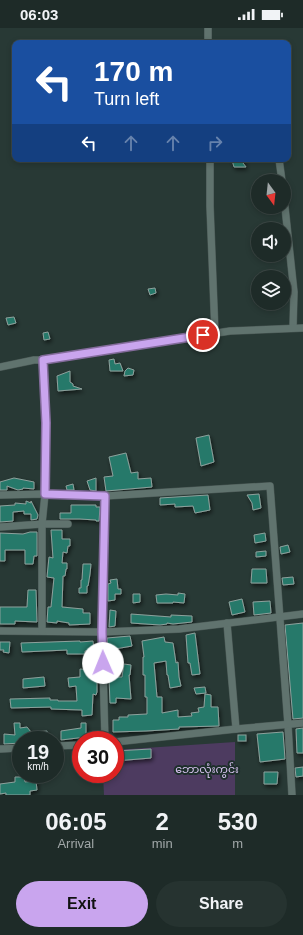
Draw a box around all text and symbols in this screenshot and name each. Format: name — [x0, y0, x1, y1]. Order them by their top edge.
text: 06:03 — [20, 6, 58, 23]
icon: left — [28, 56, 80, 108]
text: 170 m — [94, 56, 173, 87]
text: Turn left — [94, 89, 159, 109]
icon: left — [78, 132, 100, 154]
icon: ahead — [120, 132, 142, 154]
icon: ahead — [162, 132, 184, 154]
icon: right — [204, 132, 226, 154]
north arrow — [251, 174, 291, 214]
map controls — [251, 174, 291, 310]
button: sound — [251, 222, 291, 262]
button: layers — [251, 270, 291, 310]
pin — [186, 318, 220, 352]
icon: arrive — [192, 324, 214, 346]
position arrow — [82, 642, 124, 684]
speed limit sign: 30 — [72, 731, 124, 783]
text: 19 — [27, 741, 49, 763]
text: km/h — [27, 761, 49, 772]
park label: ဘောလုံးကွင်း — [175, 762, 239, 778]
text: 06:05 — [45, 808, 107, 835]
text: 2 — [155, 808, 169, 835]
text: 530 — [218, 808, 258, 835]
text: Arrival — [57, 836, 94, 851]
text: min — [152, 836, 173, 851]
text: m — [232, 836, 243, 851]
button: Exit — [16, 881, 148, 927]
button: Share — [156, 881, 287, 927]

